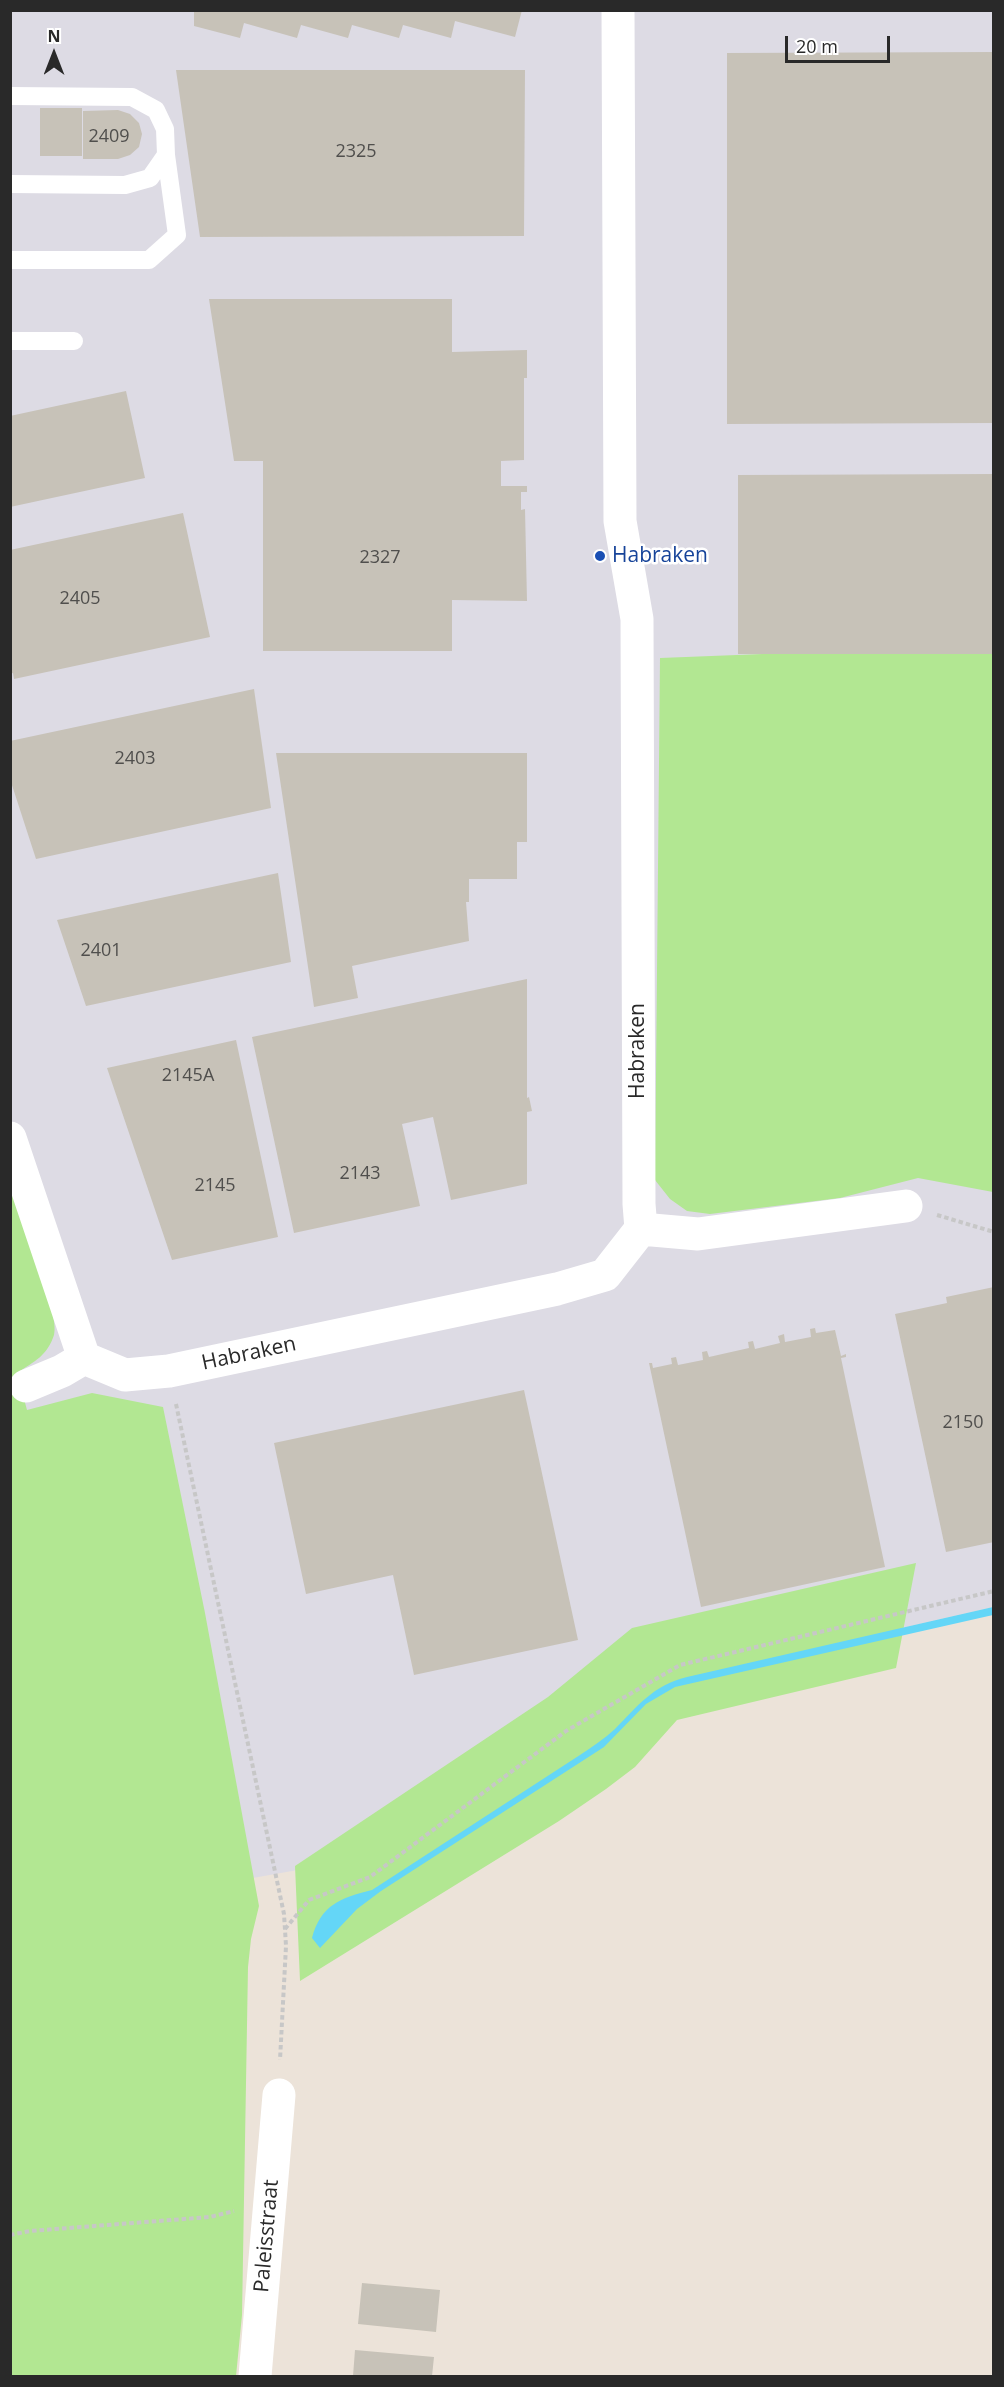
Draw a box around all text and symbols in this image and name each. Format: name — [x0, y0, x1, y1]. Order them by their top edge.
north arrow — [24, 24, 84, 84]
scale bar — [788, 24, 893, 62]
text: N — [47, 25, 61, 47]
text: 20 m — [796, 34, 838, 58]
house number: 2409 — [88, 126, 130, 148]
house number: 2325 — [335, 141, 377, 163]
place label: Habraken — [612, 543, 708, 569]
house number: 2327 — [359, 547, 401, 569]
marker: Habraken — [593, 549, 607, 563]
house number: 2405 — [59, 588, 101, 610]
house number: 2403 — [114, 748, 156, 770]
house number: 2401 — [80, 940, 122, 962]
street label: Habraken — [625, 1003, 651, 1099]
house number: 2145A — [162, 1065, 214, 1087]
house number: 2143 — [339, 1163, 381, 1185]
house number: 2145 — [194, 1175, 236, 1197]
street label: Habraken — [199, 1332, 299, 1376]
house number: 2150 — [942, 1412, 984, 1434]
street label: Paleisstraat — [249, 2178, 285, 2294]

